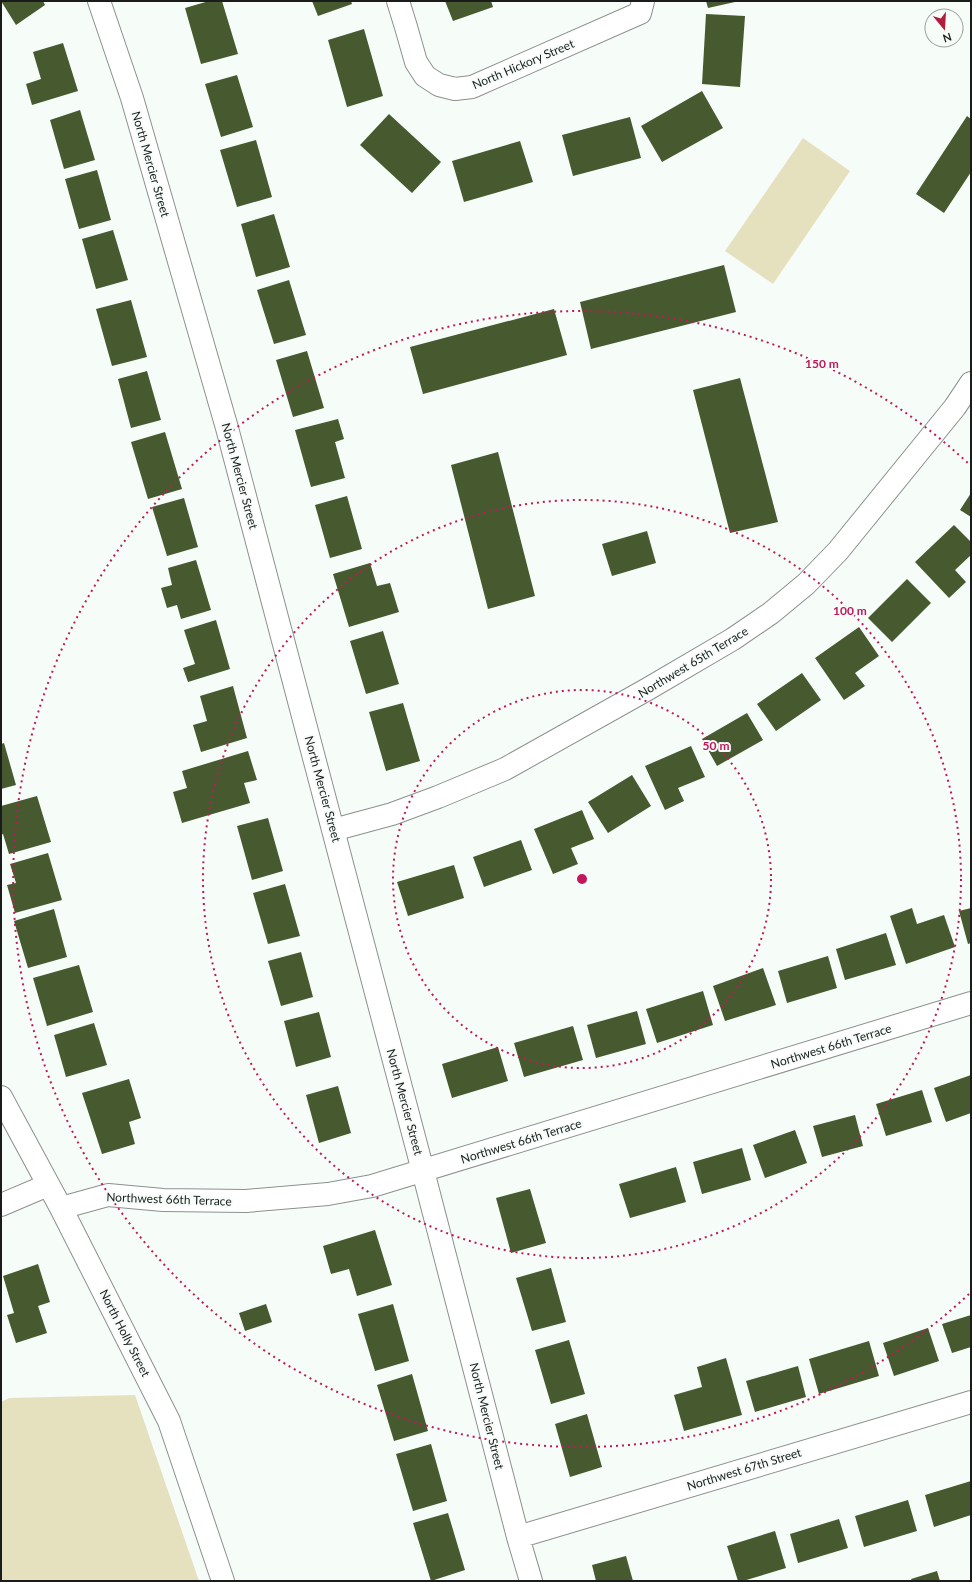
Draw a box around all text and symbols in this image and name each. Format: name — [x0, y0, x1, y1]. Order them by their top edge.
north arrow — [924, 8, 964, 48]
text: N — [941, 30, 953, 45]
street label: North Hickory Street — [470, 35, 577, 92]
street label: North Mercier Street — [129, 109, 173, 219]
text: 150 m — [805, 356, 839, 371]
street label: North Mercier Street — [219, 421, 262, 531]
text: 100 m — [833, 603, 867, 618]
street label: Northwest 65th Terrace — [635, 623, 751, 701]
street label: North Mercier Street — [302, 734, 345, 844]
text: 50 m — [703, 738, 729, 753]
centre of rings — [575, 872, 589, 886]
street label: Northwest 66th Terrace — [769, 1020, 893, 1072]
street label: North Mercier Street — [384, 1047, 427, 1157]
street label: Northwest 66th Terrace — [459, 1115, 583, 1167]
street label: Northwest 66th Terrace — [106, 1189, 232, 1209]
street label: North Holly Street — [96, 1287, 154, 1380]
street label: North Mercier Street — [466, 1361, 508, 1472]
street label: Northwest 67th Street — [685, 1444, 804, 1494]

